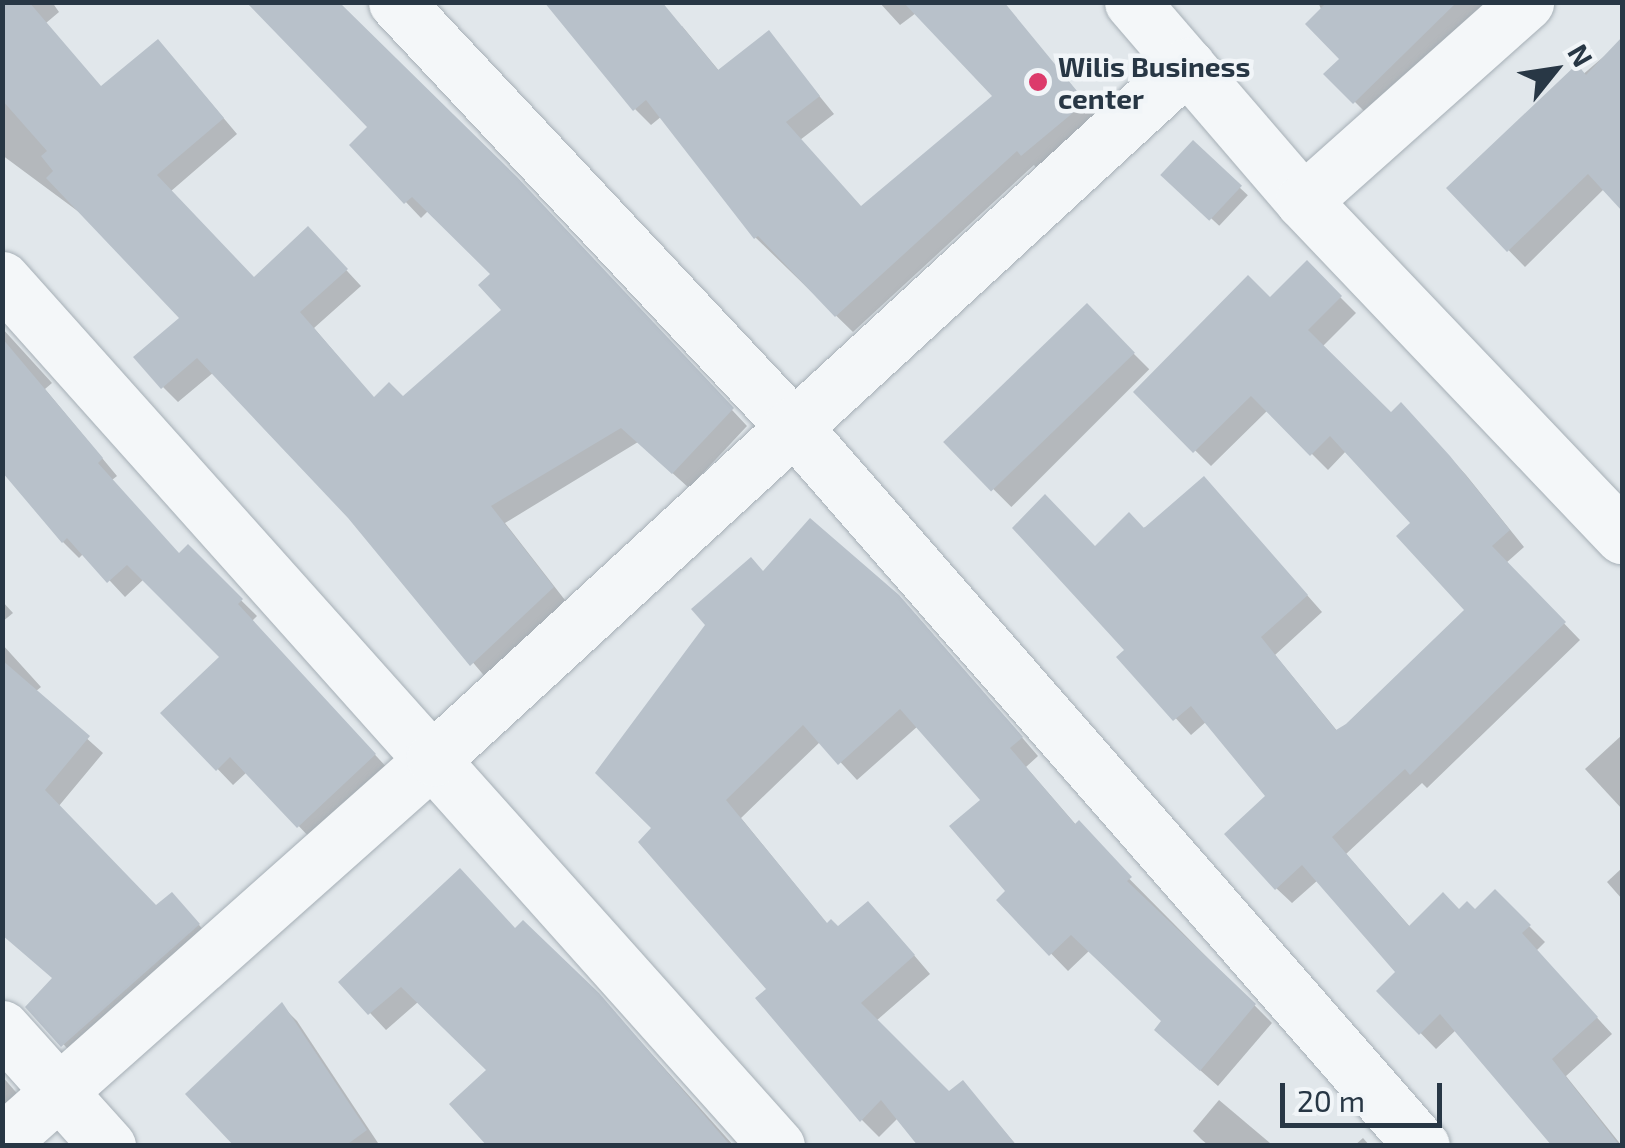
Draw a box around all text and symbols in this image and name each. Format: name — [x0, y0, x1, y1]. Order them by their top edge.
north arrow — [1505, 20, 1605, 120]
text: N — [1561, 38, 1601, 72]
place label: Wilis Business center — [1058, 49, 1250, 115]
marker: Wilis Business center — [1027, 71, 1049, 93]
scale bar — [1285, 1063, 1448, 1125]
text: 20 m — [1297, 1082, 1365, 1118]

